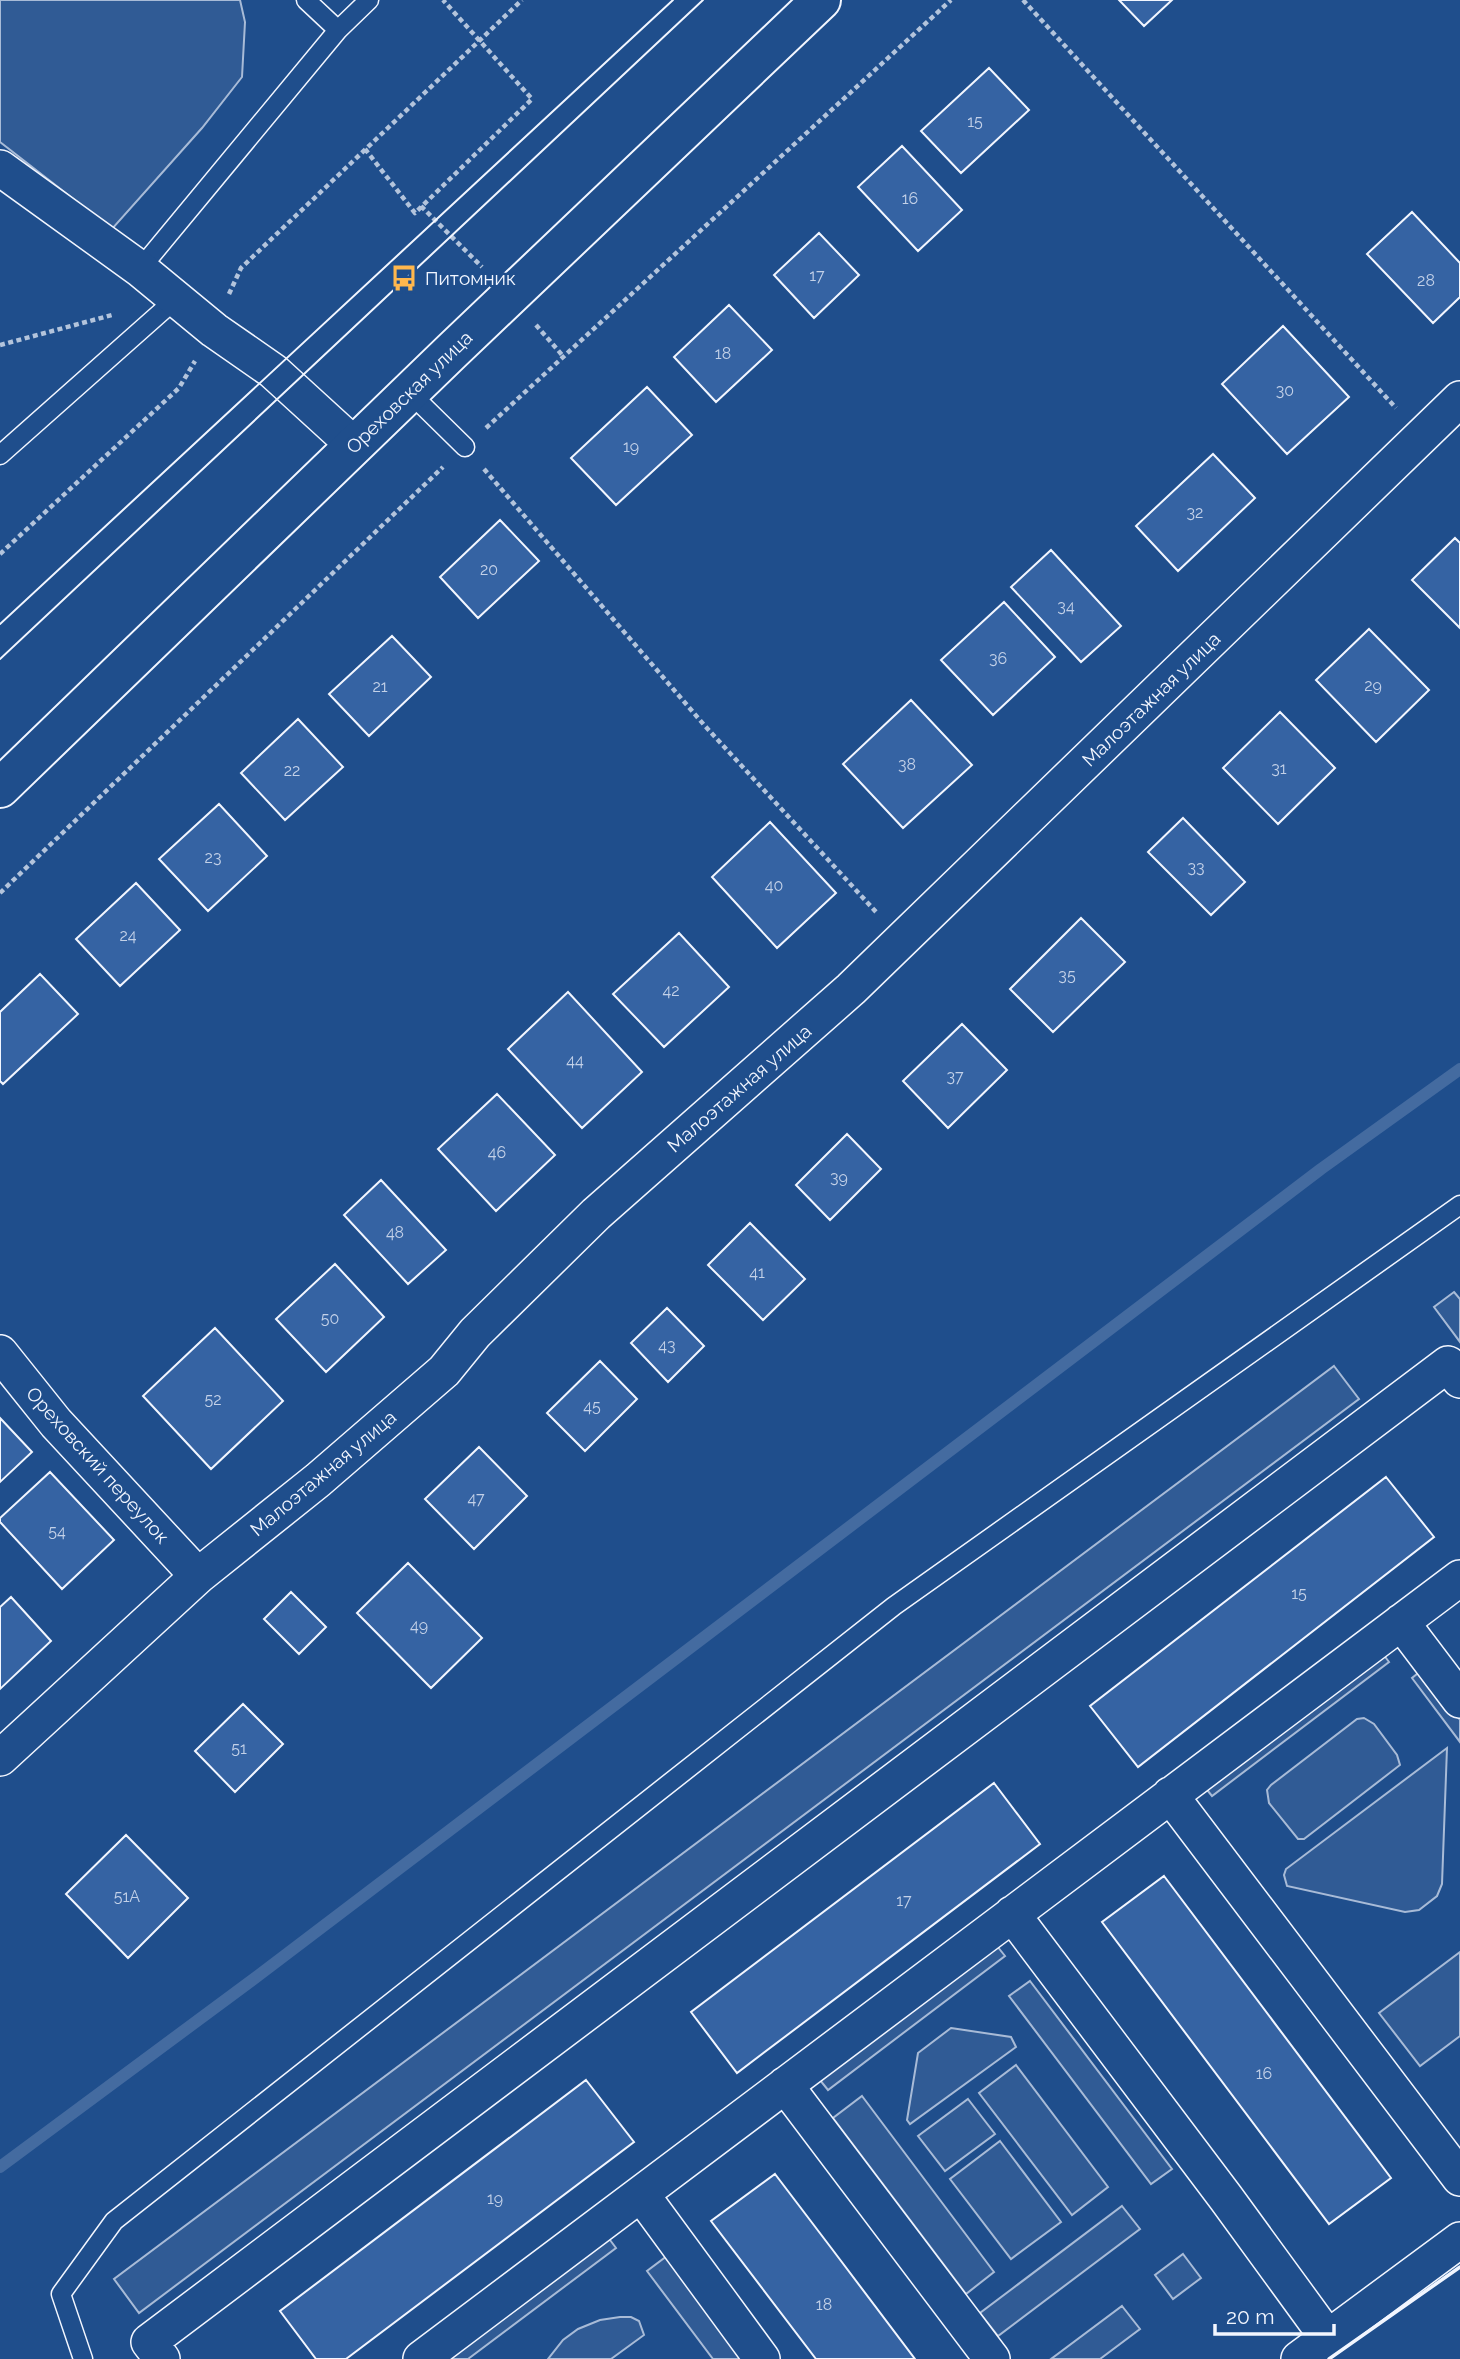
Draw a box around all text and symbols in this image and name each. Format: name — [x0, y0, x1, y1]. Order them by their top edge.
house number: 15 — [967, 112, 983, 131]
house number: 16 — [902, 189, 918, 208]
bus stop icon: Питомник — [389, 263, 419, 293]
house number: 17 — [809, 266, 825, 285]
place label: Питомник — [425, 267, 516, 289]
house number: 28 — [1417, 271, 1435, 290]
street label: Ореховская улица — [341, 326, 477, 458]
house number: 18 — [715, 344, 731, 363]
house number: 30 — [1276, 381, 1294, 400]
house number: 19 — [623, 437, 639, 456]
house number: 32 — [1187, 503, 1203, 522]
house number: 20 — [480, 560, 498, 579]
house number: 34 — [1057, 597, 1075, 616]
street label: Малоэтажная улица — [1077, 627, 1225, 771]
house number: 36 — [989, 649, 1007, 668]
house number: 29 — [1364, 676, 1382, 695]
house number: 21 — [372, 677, 388, 696]
house number: 38 — [898, 755, 916, 774]
house number: 31 — [1271, 759, 1287, 778]
house number: 22 — [284, 761, 300, 780]
house number: 23 — [205, 848, 221, 867]
house number: 33 — [1187, 858, 1205, 877]
house number: 40 — [765, 876, 783, 895]
house number: 24 — [119, 926, 137, 945]
house number: 35 — [1058, 966, 1076, 985]
house number: 42 — [662, 981, 680, 1000]
street label: Малоэтажная улица — [663, 1020, 815, 1156]
house number: 44 — [566, 1051, 584, 1070]
house number: 37 — [946, 1067, 964, 1086]
house number: 46 — [488, 1143, 506, 1162]
house number: 39 — [830, 1168, 848, 1187]
house number: 48 — [386, 1223, 404, 1242]
house number: 41 — [749, 1263, 765, 1282]
house number: 50 — [321, 1309, 339, 1328]
house number: 43 — [658, 1336, 676, 1355]
street label: Ореховский переулок — [22, 1382, 174, 1548]
house number: 52 — [204, 1390, 222, 1409]
house number: 45 — [583, 1397, 601, 1416]
street label: Малоэтажная улица — [246, 1406, 400, 1540]
house number: 47 — [467, 1489, 485, 1508]
house number: 54 — [48, 1522, 66, 1541]
house number: 15 — [1291, 1584, 1307, 1603]
house number: 49 — [410, 1616, 428, 1635]
house number: 51 — [231, 1739, 247, 1758]
house number: 51А — [114, 1887, 140, 1906]
house number: 17 — [896, 1891, 912, 1910]
house number: 16 — [1256, 2064, 1272, 2083]
house number: 19 — [487, 2189, 503, 2208]
scale bar — [1215, 2292, 1334, 2336]
house number: 18 — [816, 2295, 832, 2314]
text: 20 m — [1226, 2304, 1274, 2329]

